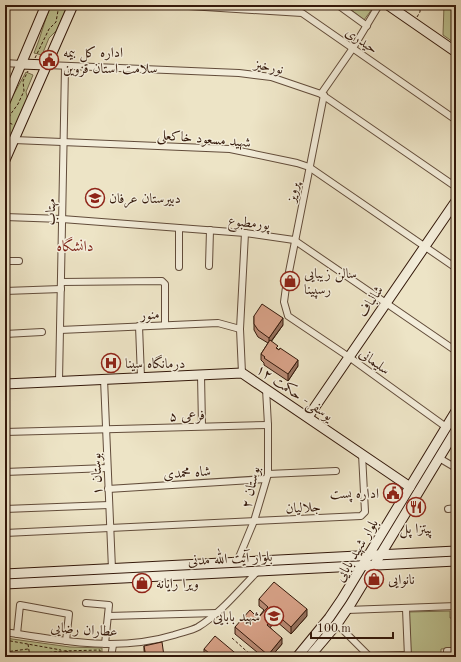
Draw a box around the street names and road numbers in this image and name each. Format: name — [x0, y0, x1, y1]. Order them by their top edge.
street label: حیدری — [342, 25, 380, 58]
street label: نورخیز — [251, 57, 285, 78]
street label: شهید مسعود خاکعلی — [156, 128, 252, 152]
street label: پرویز — [284, 180, 303, 206]
street label: مهتاب — [44, 198, 60, 226]
street label: پورمطبوع — [227, 214, 272, 236]
street label: شالباف — [356, 284, 387, 320]
street label: منور — [138, 308, 160, 323]
street label: سلیمانی — [356, 346, 392, 378]
street label: یوسفی- حکمت ۱۲ — [252, 361, 337, 427]
street label: فرعی ۵ — [169, 408, 205, 425]
street label: بوستان ۱ — [89, 452, 106, 495]
street label: شاه محمدی — [163, 464, 211, 483]
street label: بوستان ۲ — [239, 465, 264, 510]
street label: جلالیان — [285, 500, 321, 517]
street label: بلوار شهید بابایی — [333, 516, 383, 585]
street label: بلوار آیت الله مدنی — [187, 545, 273, 569]
street label: عطاران رضایی — [50, 621, 118, 641]

